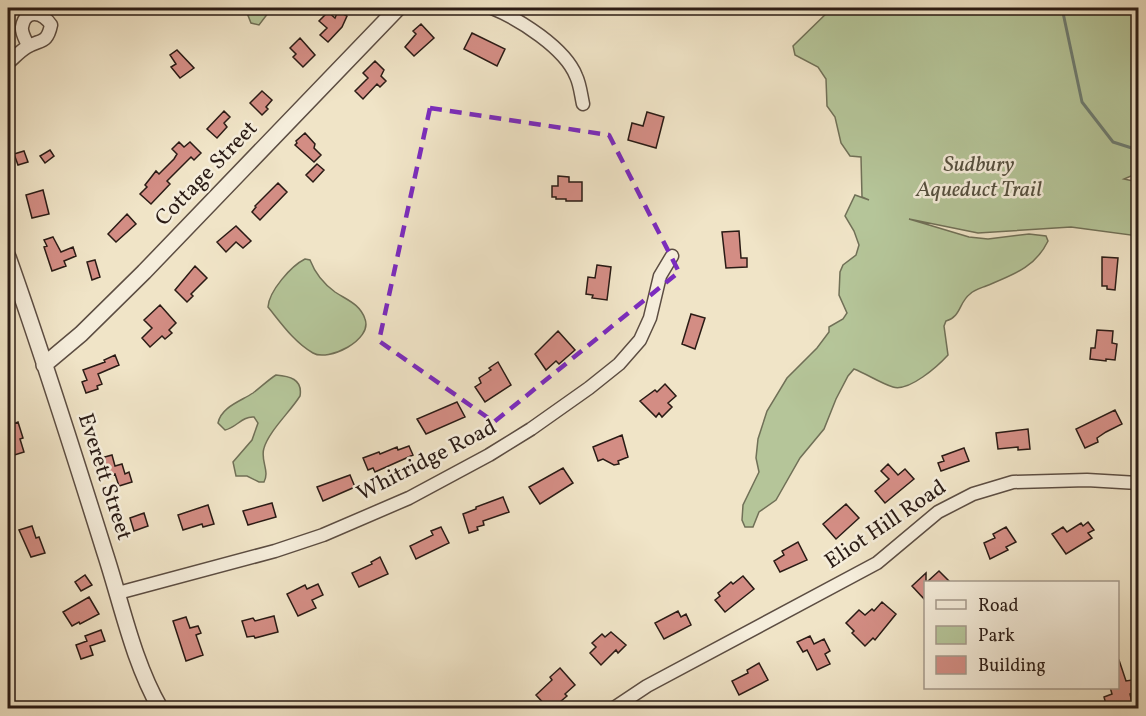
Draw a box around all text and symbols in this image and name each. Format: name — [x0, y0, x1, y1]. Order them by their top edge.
street label: Cottage Street — [149, 114, 266, 234]
park label: Sudbury Aqueduct Trail — [915, 150, 1043, 206]
street label: Everett Street — [69, 409, 139, 545]
street label: Whitridge Road — [352, 412, 502, 510]
street label: Eliot Hill Road — [819, 473, 953, 577]
legend — [924, 581, 1119, 689]
text: Road — [978, 594, 1019, 619]
text: Park — [978, 624, 1015, 649]
text: Building — [978, 654, 1046, 679]

